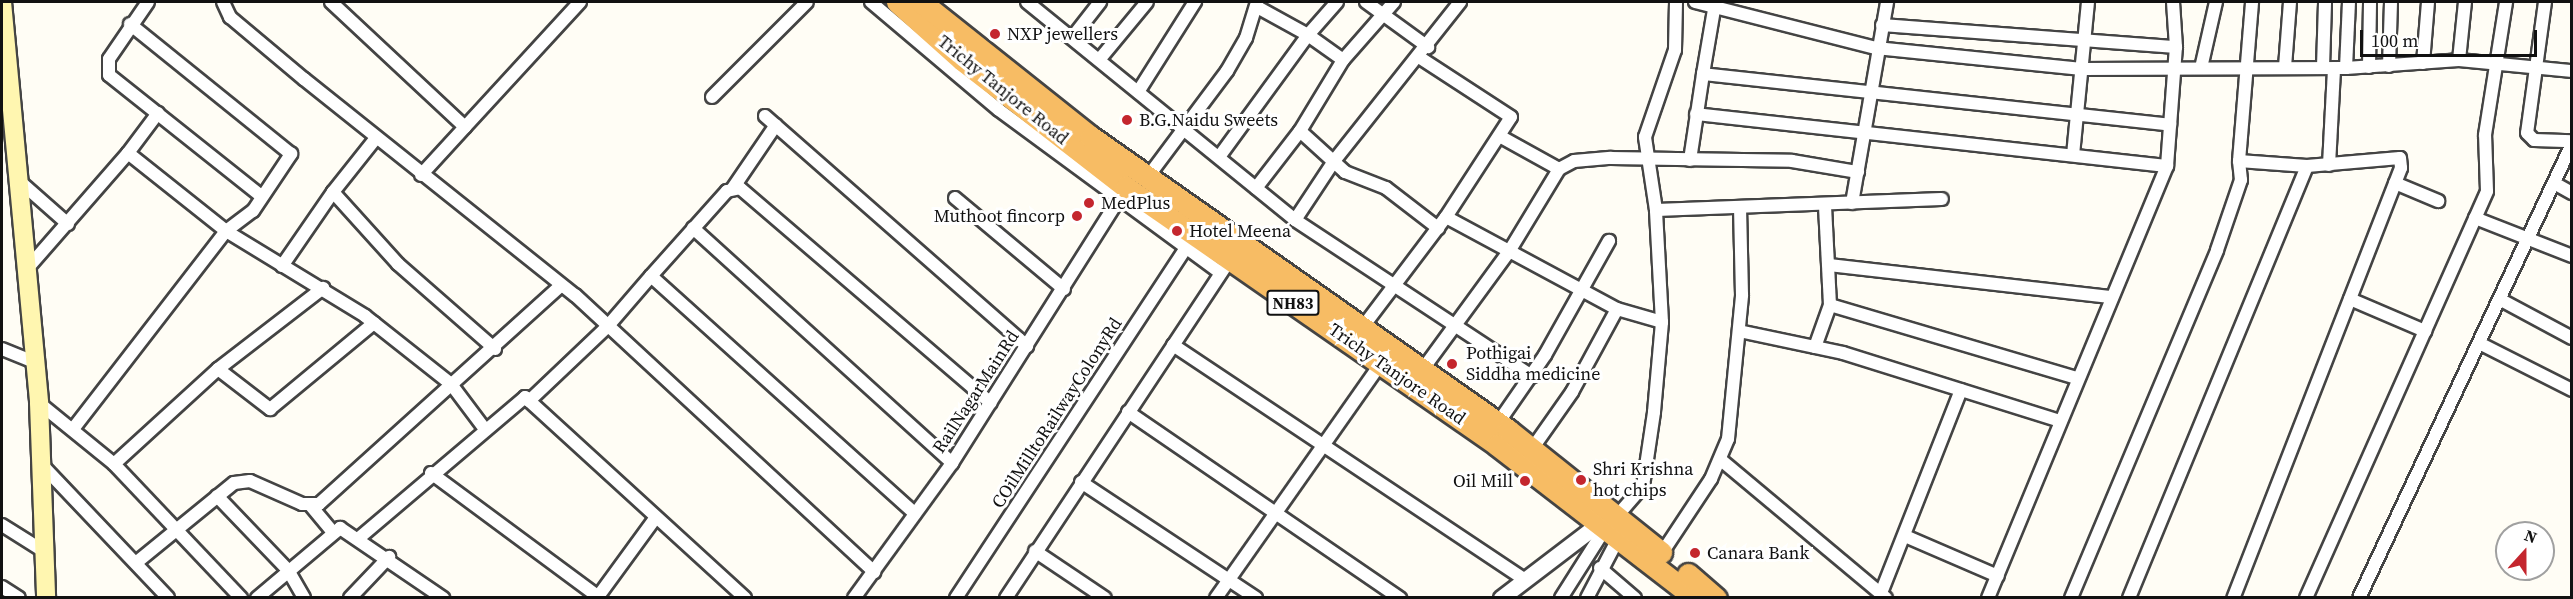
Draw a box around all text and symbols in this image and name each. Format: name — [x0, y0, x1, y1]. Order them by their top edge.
scale bar — [2363, 18, 2540, 56]
place label: NXP jewellers — [1007, 23, 1118, 45]
marker: NXP jewellers — [988, 27, 1002, 41]
text: 100 m — [2371, 28, 2418, 53]
street label: Trichy Tanjore Road — [933, 31, 1073, 149]
place label: B.G.Naidu Sweets — [1139, 109, 1278, 131]
marker: B.G.Naidu Sweets — [1120, 113, 1134, 127]
place label: MedPlus — [1101, 192, 1170, 214]
marker: MedPlus — [1082, 196, 1096, 210]
place label: Muthoot fincorp — [934, 205, 1065, 227]
marker: Muthoot fincorp — [1070, 209, 1084, 223]
place label: Hotel Meena — [1189, 220, 1291, 242]
marker: Hotel Meena — [1170, 224, 1184, 238]
road number: NH83 — [1266, 290, 1320, 316]
street label: COilMilltoRailwayColonyRd — [987, 314, 1127, 512]
street label: Trichy Tanjore Road — [1324, 319, 1470, 429]
street label: RailNagarMainRd — [928, 327, 1024, 457]
place label: Pothigai Siddha medicine — [1466, 343, 1600, 386]
marker: Pothigai Siddha medicine — [1443, 355, 1461, 373]
place label: Shri Krishna hot chips — [1593, 459, 1694, 502]
place label: Oil Mill — [1453, 470, 1513, 492]
marker: Shri Krishna hot chips — [1574, 473, 1588, 487]
marker: Oil Mill — [1518, 474, 1532, 488]
north arrow — [2495, 521, 2555, 581]
text: N — [2521, 524, 2540, 548]
place label: Canara Bank — [1707, 542, 1809, 564]
marker: Canara Bank — [1688, 546, 1702, 560]

